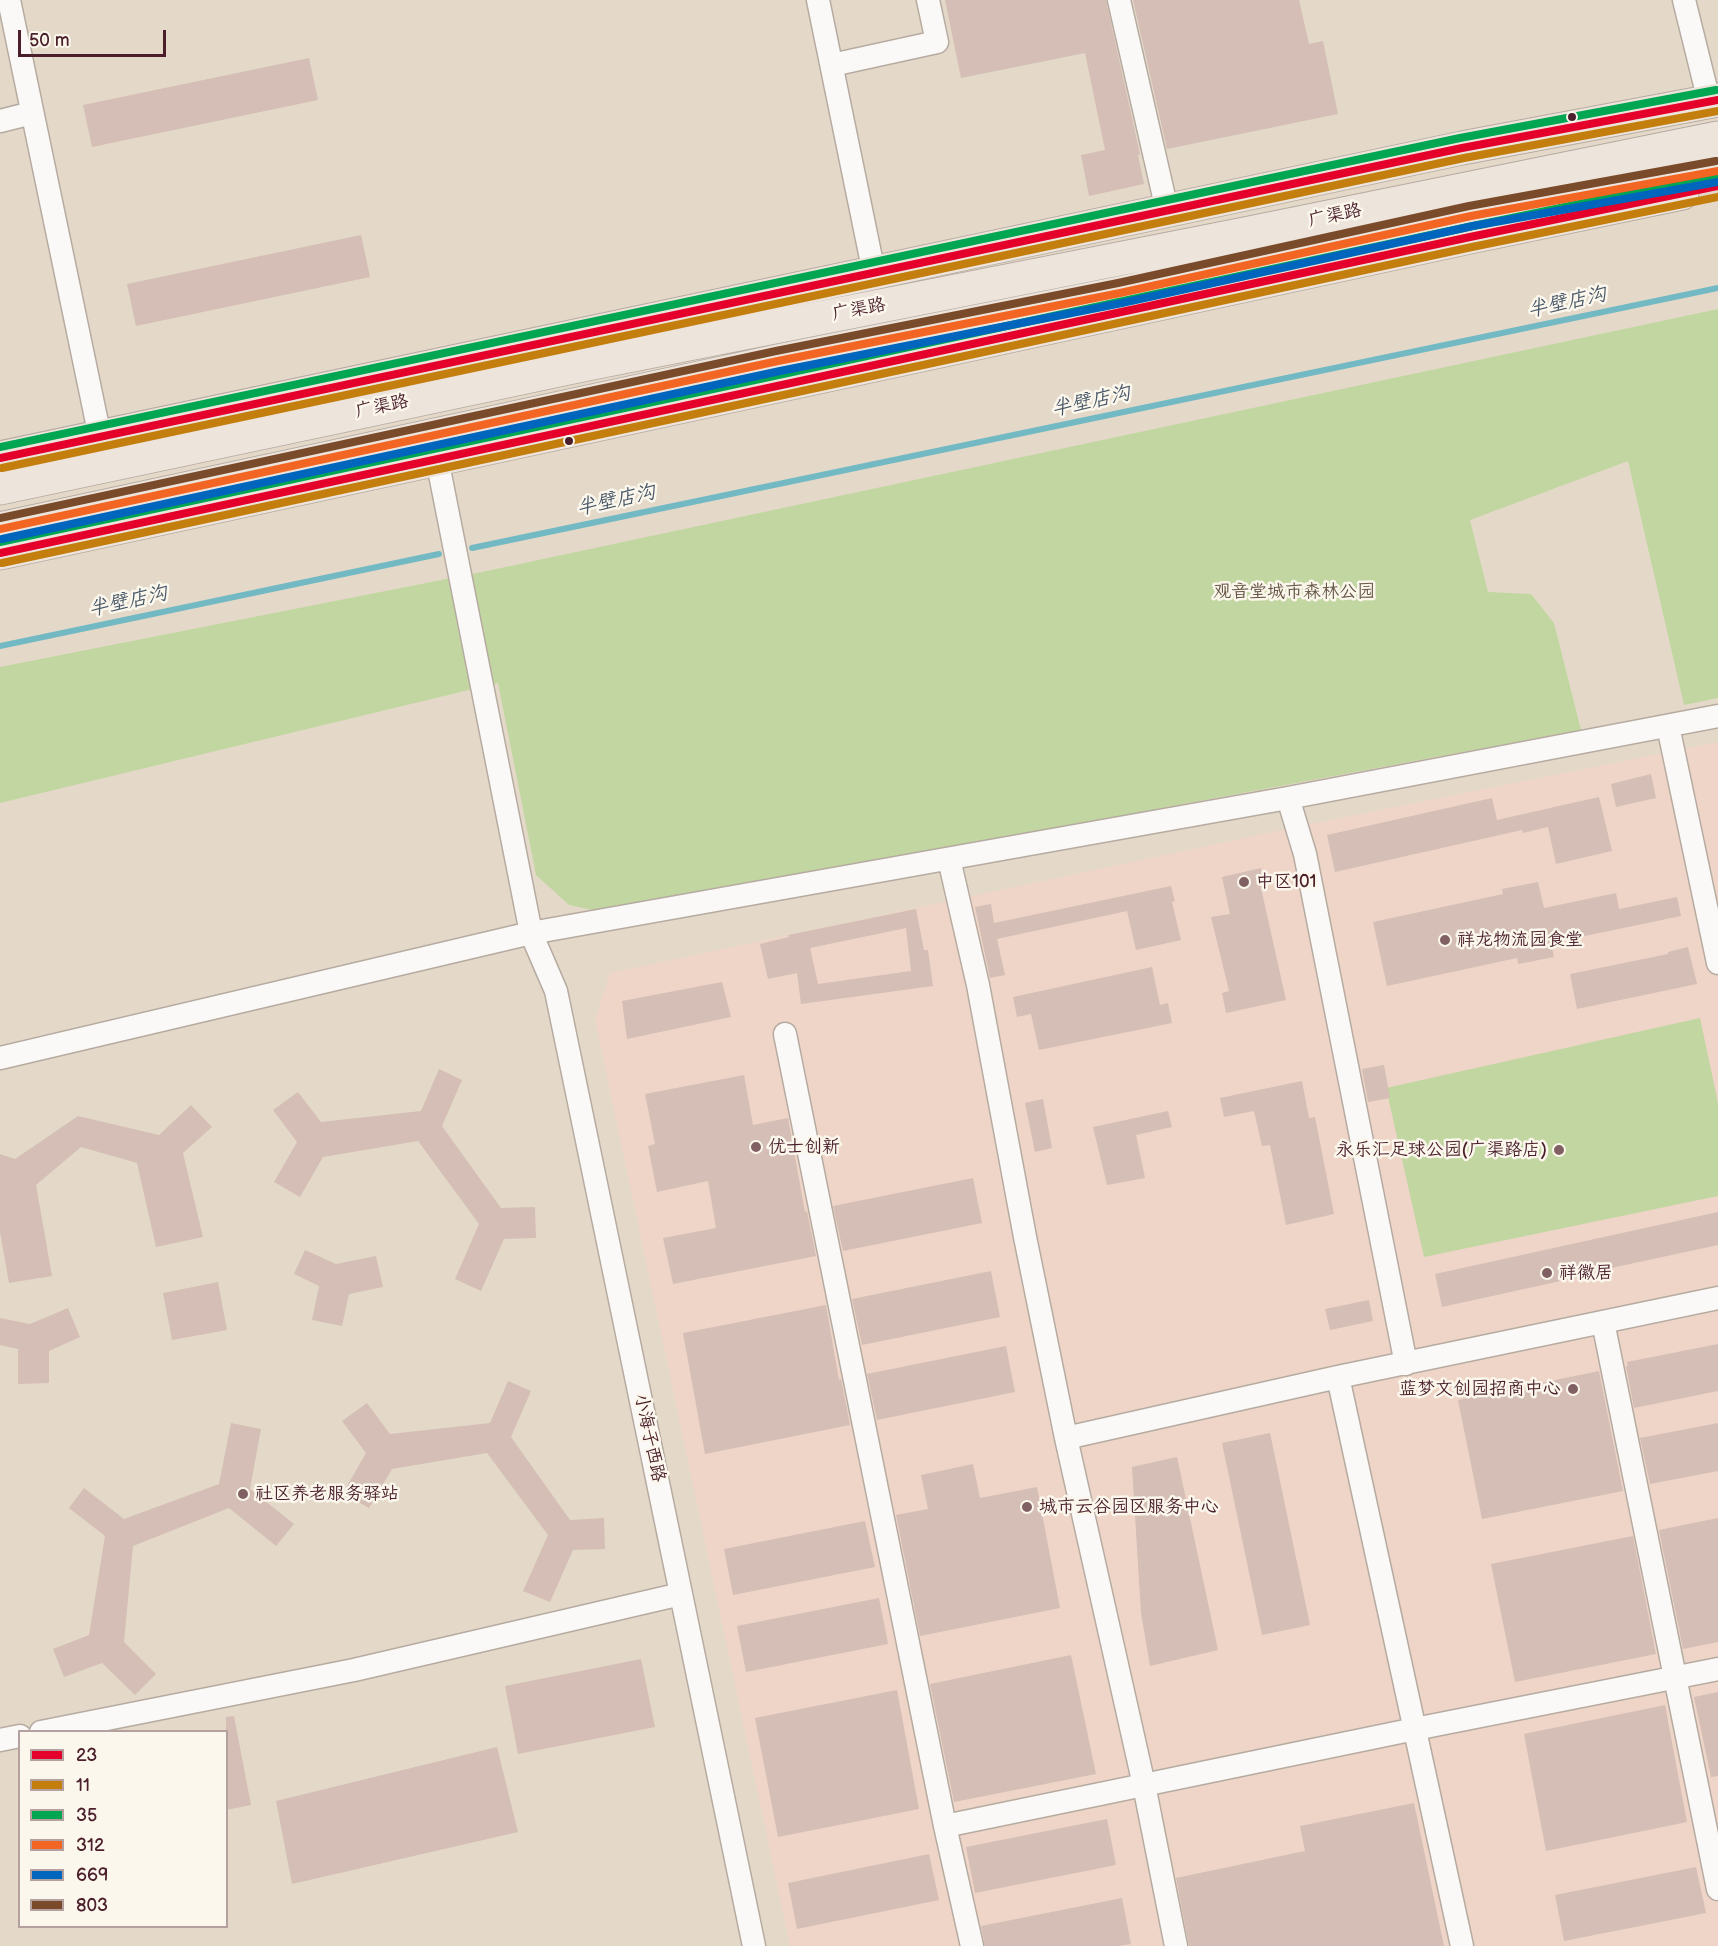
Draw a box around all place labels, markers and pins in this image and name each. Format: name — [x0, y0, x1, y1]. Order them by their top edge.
unlabelled marker — [1566, 111, 1578, 123]
unlabelled marker — [563, 435, 575, 447]
place label: 中区101 — [1256, 871, 1317, 893]
marker: 中区101 — [1237, 875, 1251, 889]
place label: 祥龙物流园食堂 — [1457, 929, 1583, 951]
marker: 祥龙物流园食堂 — [1438, 933, 1452, 947]
place label: 优士创新 — [768, 1136, 840, 1158]
place label: 永乐汇足球公园(广渠路店) — [1336, 1139, 1547, 1161]
marker: 优士创新 — [749, 1140, 763, 1154]
marker: 永乐汇足球公园(广渠路店) — [1552, 1143, 1566, 1157]
place label: 祥徽居 — [1559, 1262, 1613, 1284]
marker: 祥徽居 — [1540, 1266, 1554, 1280]
place label: 蓝梦文创园招商中心 — [1399, 1378, 1561, 1400]
marker: 蓝梦文创园招商中心 — [1566, 1382, 1580, 1396]
place label: 社区养老服务驿站 — [255, 1483, 399, 1505]
marker: 社区养老服务驿站 — [236, 1487, 250, 1501]
place label: 城市云谷园区服务中心 — [1039, 1496, 1219, 1518]
marker: 城市云谷园区服务中心 — [1020, 1500, 1034, 1514]

